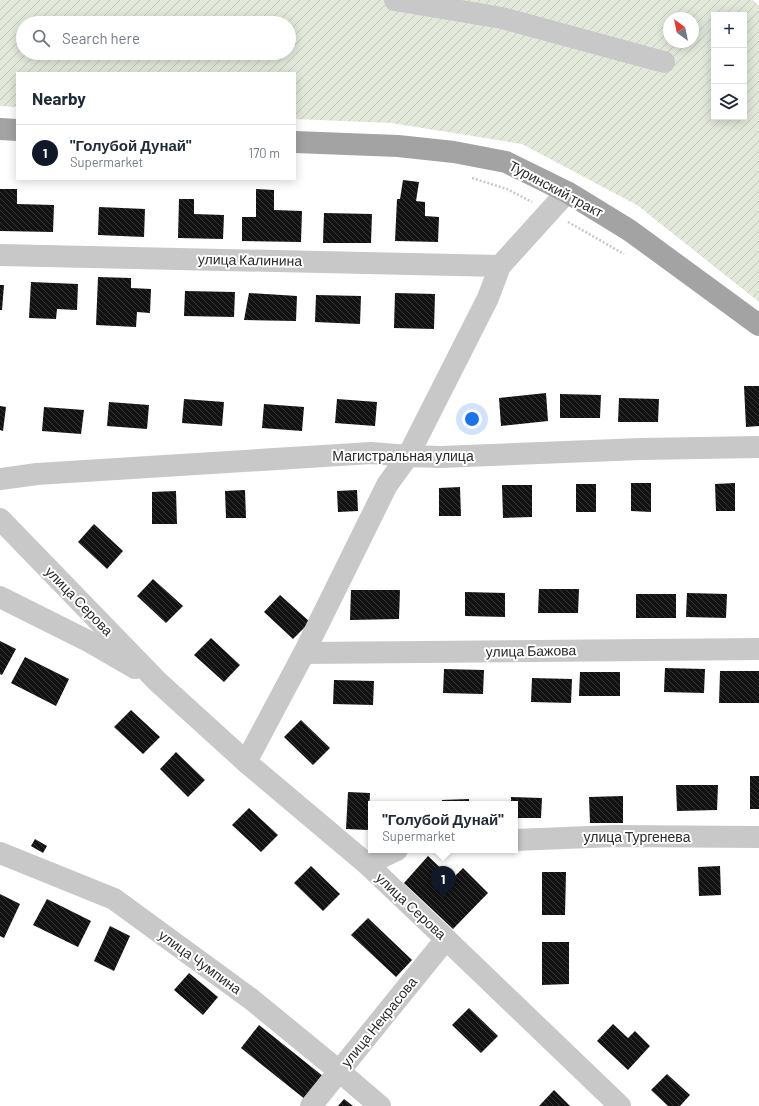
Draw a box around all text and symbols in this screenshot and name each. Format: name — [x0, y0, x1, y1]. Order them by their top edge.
north arrow — [663, 12, 699, 48]
map controls — [711, 12, 747, 120]
button: + — [711, 12, 747, 48]
search box — [16, 16, 296, 60]
icon: search — [30, 27, 52, 49]
text: Search here — [62, 29, 140, 47]
button: − — [711, 48, 747, 84]
button: layers — [711, 84, 747, 120]
text: Nearby — [32, 88, 86, 108]
text: "Голубой Дунай" — [70, 136, 191, 154]
text: 1 — [43, 145, 47, 161]
text: 170 m — [249, 145, 280, 161]
text: Supermarket — [70, 154, 143, 170]
street label: Туринский тракт — [506, 157, 607, 221]
street label: улица Калинина — [198, 250, 303, 269]
your location — [462, 409, 482, 429]
street label: Магистральная улица — [332, 447, 474, 464]
street label: улица Серова — [42, 562, 117, 639]
street label: улица Бажова — [486, 641, 577, 660]
popup — [368, 801, 518, 853]
text: "Голубой Дунай" — [382, 810, 504, 828]
text: Supermarket — [382, 828, 456, 844]
street label: улица Тургенева — [584, 828, 691, 845]
pin: 1 — [430, 866, 456, 899]
street label: улица Серова — [373, 869, 450, 943]
street label: улица Чумпина — [156, 926, 245, 997]
street label: улица Некрасова — [337, 973, 420, 1070]

